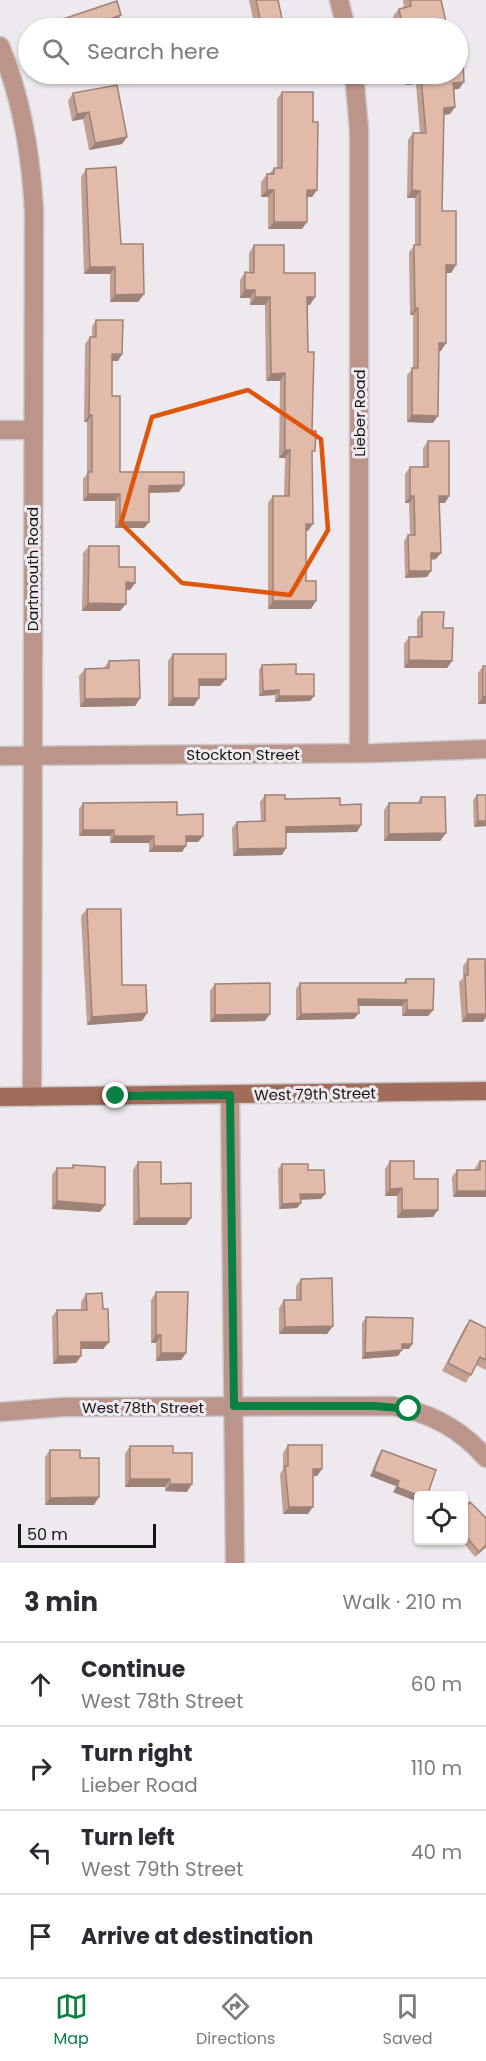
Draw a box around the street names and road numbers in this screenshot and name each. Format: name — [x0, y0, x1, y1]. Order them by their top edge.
street label: Lieber Road — [349, 369, 370, 457]
street label: Dartmouth Road — [22, 507, 43, 631]
street label: Stockton Street — [186, 744, 300, 765]
street label: West 79th Street — [254, 1082, 376, 1106]
street label: West 78th Street — [82, 1397, 204, 1418]

